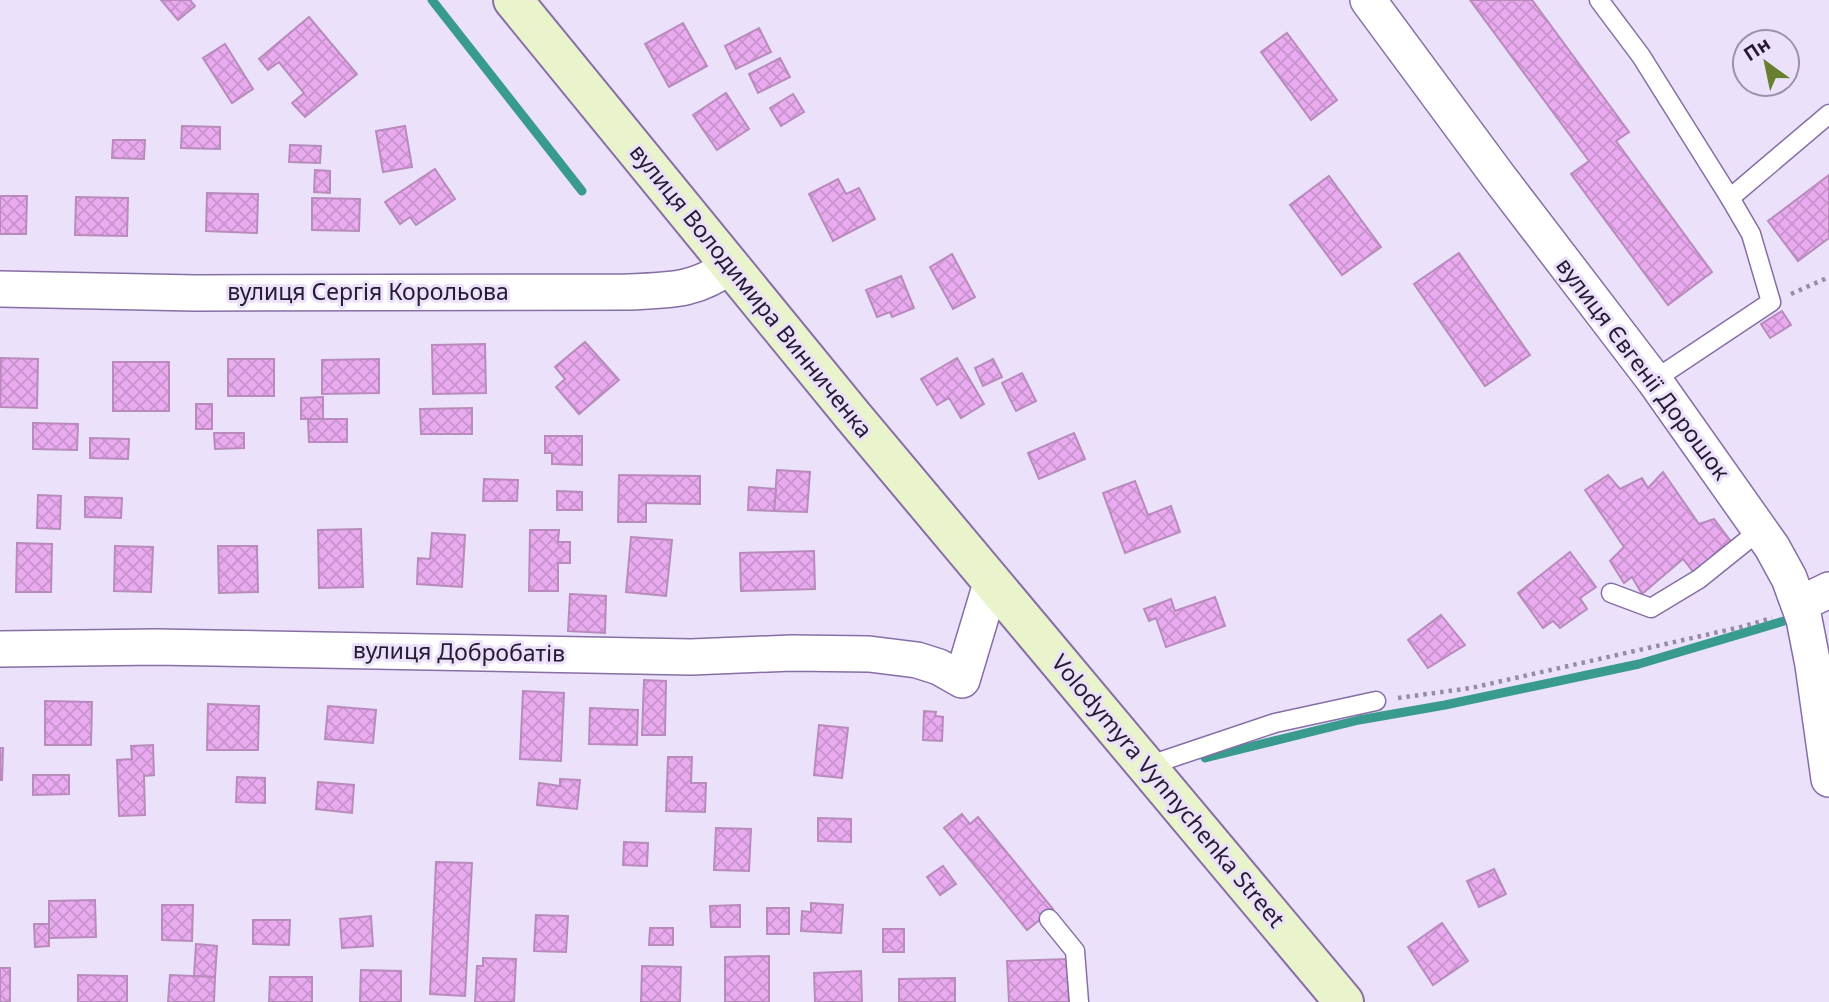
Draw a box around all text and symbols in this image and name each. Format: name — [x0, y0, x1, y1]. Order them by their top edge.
north arrow — [1731, 28, 1801, 98]
text: Пн — [1738, 31, 1775, 67]
street label: вулиця Володимира Винниченка — [623, 137, 880, 444]
street label: вулиця Євгенії Дорошок — [1549, 251, 1739, 487]
street label: вулиця Сергія Корольова — [227, 275, 509, 307]
street label: вулиця Добробатів — [353, 633, 565, 669]
street label: Volodymyra Vynnychenka Street — [1045, 647, 1293, 934]

